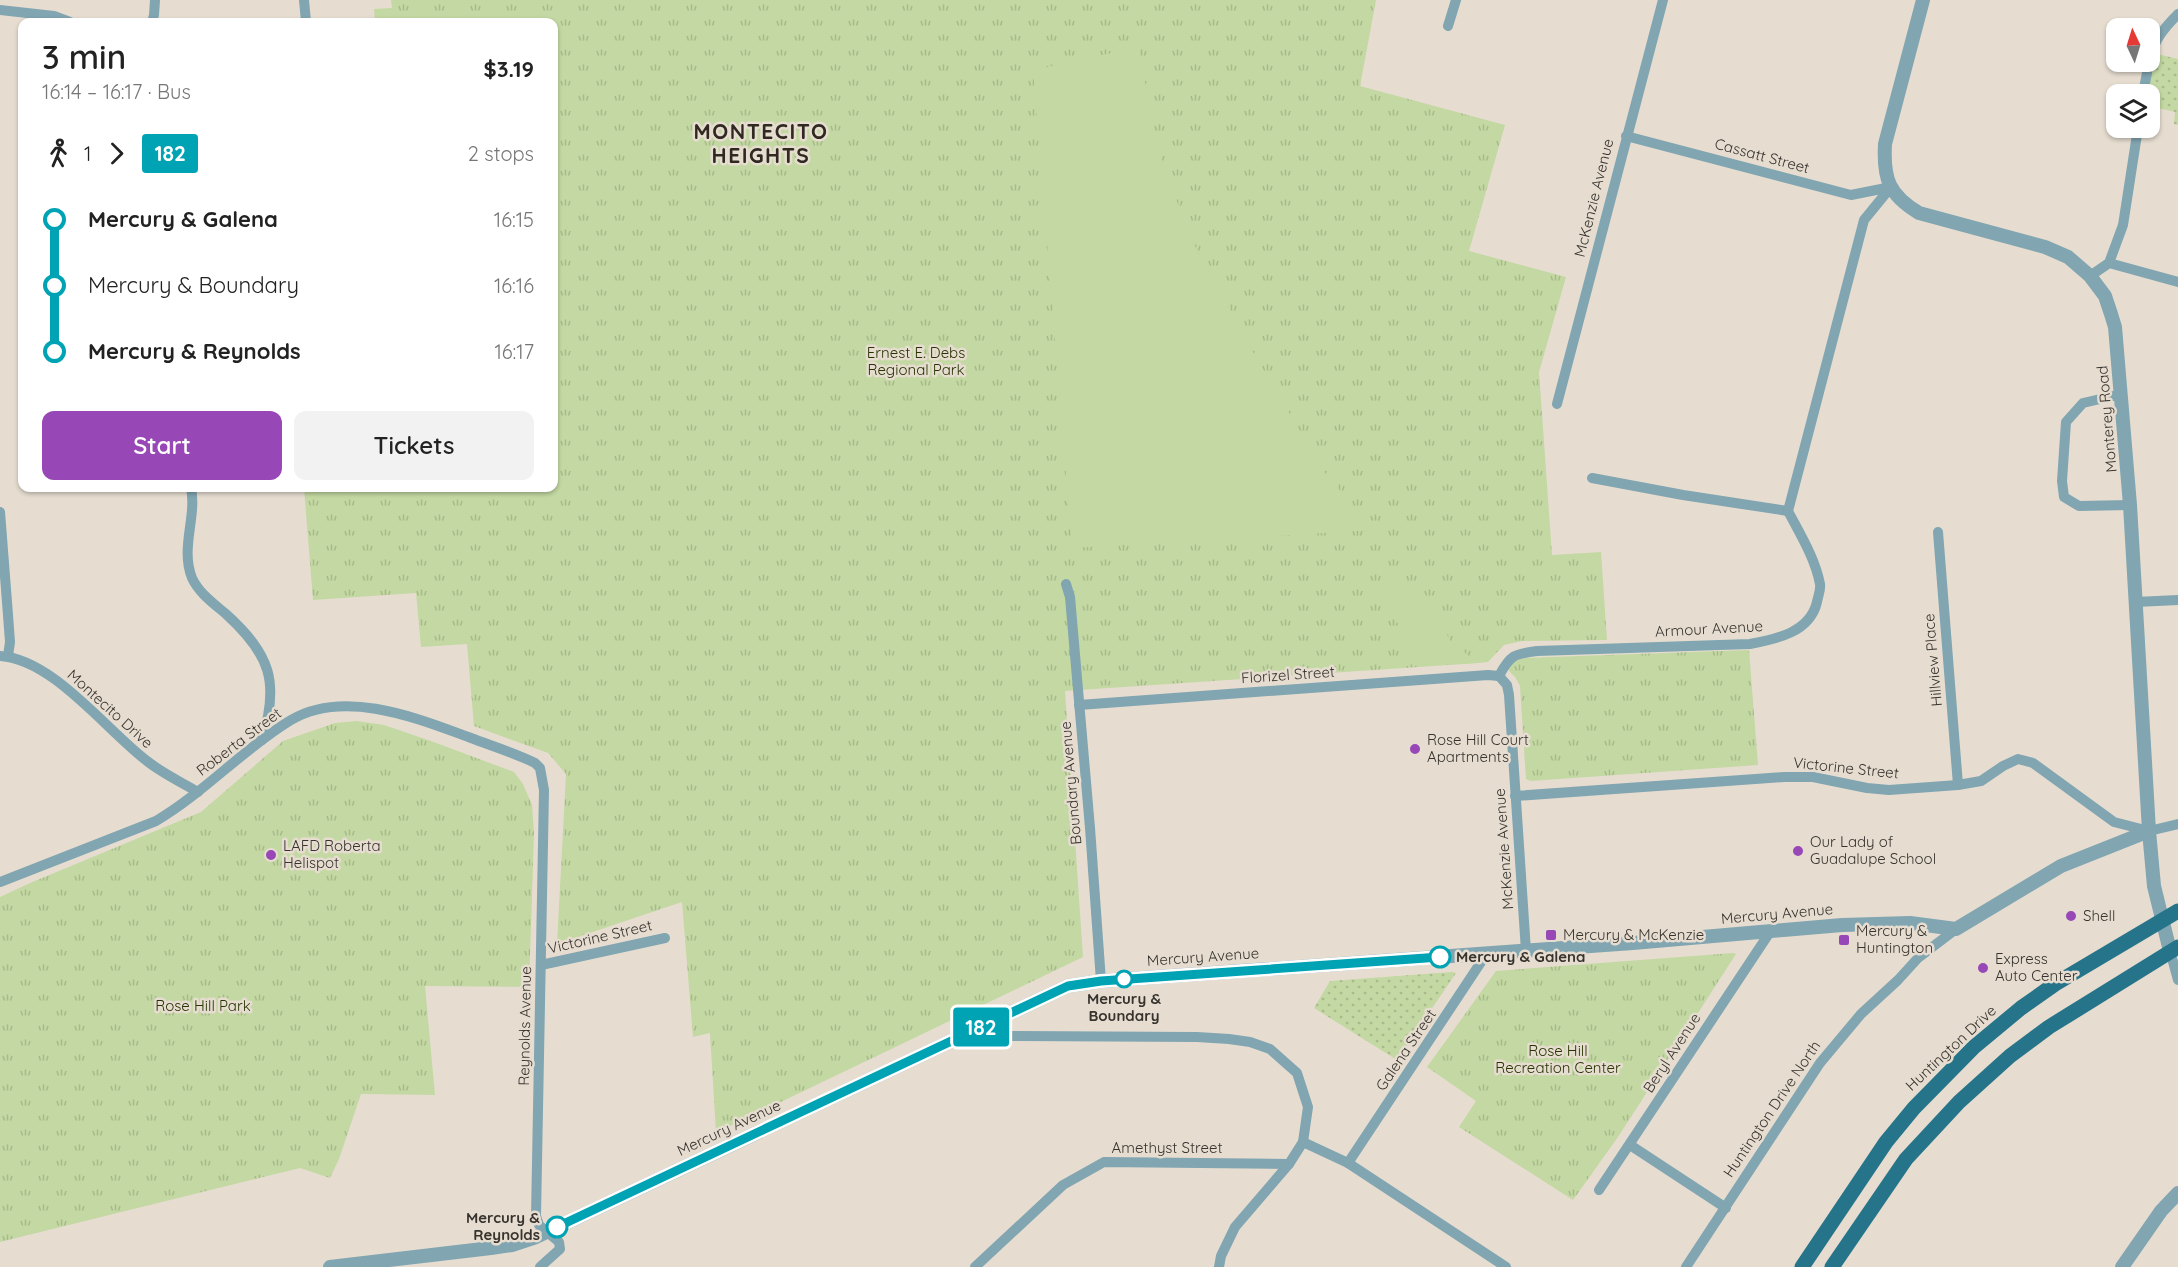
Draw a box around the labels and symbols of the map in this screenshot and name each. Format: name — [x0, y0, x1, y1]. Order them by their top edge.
north arrow — [2106, 18, 2160, 72]
district label: MONTECITO HEIGHTS — [694, 118, 828, 168]
street label: Cassatt Street — [1713, 134, 1812, 177]
street label: McKenzie Avenue — [1570, 137, 1617, 259]
park label: Ernest E. Debs Regional Park — [867, 343, 965, 379]
street label: Monterey Road — [2092, 365, 2121, 473]
street label: Hillview Place — [1919, 613, 1946, 707]
street label: Armour Avenue — [1655, 616, 1763, 641]
street label: Florizel Street — [1240, 662, 1335, 687]
street label: Montecito Drive — [64, 665, 157, 752]
street label: Roberta Street — [192, 703, 285, 780]
street label: Boundary Avenue — [1056, 721, 1085, 846]
place label: Rose Hill Court Apartments — [1427, 730, 1529, 766]
marker: Rose Hill Court Apartments — [1408, 742, 1422, 756]
street label: Victorine Street — [1792, 753, 1900, 783]
street label: McKenzie Avenue — [1490, 788, 1517, 910]
place label: Our Lady of Guadalupe School — [1810, 832, 1936, 868]
place label: LAFD Roberta Helispot — [283, 836, 381, 872]
marker: Our Lady of Guadalupe School — [1791, 844, 1805, 858]
marker: LAFD Roberta Helispot — [264, 848, 278, 862]
street label: Mercury Avenue — [1720, 899, 1834, 928]
place label: Shell — [2083, 906, 2115, 925]
marker: Shell — [2064, 909, 2078, 923]
street label: Victorine Street — [546, 915, 654, 958]
place label: Mercury & Huntington — [1856, 921, 1933, 957]
place label: Mercury & McKenzie — [1563, 925, 1704, 944]
marker: Mercury & McKenzie — [1544, 928, 1558, 942]
marker: Mercury & Huntington — [1837, 933, 1851, 947]
street label: Mercury Avenue — [1146, 943, 1260, 970]
marker: Mercury & Galena — [1429, 946, 1451, 968]
place label: Mercury & Galena — [1456, 947, 1585, 966]
place label: Express Auto Center — [1995, 949, 2078, 985]
marker: Express Auto Center — [1976, 961, 1990, 975]
street label: Reynolds Avenue — [514, 966, 535, 1086]
marker: Mercury & Boundary — [1115, 970, 1133, 988]
place label: Mercury & Boundary — [1087, 989, 1161, 1025]
park label: Rose Hill Park — [155, 996, 251, 1015]
street label: Huntington Drive — [1901, 1001, 2000, 1095]
street label: Galena Street — [1371, 1005, 1440, 1094]
line badge: 182 — [946, 1008, 1016, 1046]
street label: Beryl Avenue — [1639, 1009, 1704, 1096]
street label: Huntington Drive North — [1719, 1037, 1824, 1181]
park label: Rose Hill Recreation Center — [1495, 1041, 1621, 1077]
street label: Mercury Avenue — [674, 1095, 784, 1160]
street label: Amethyst Street — [1112, 1138, 1222, 1157]
place label: Mercury & Reynolds — [466, 1208, 540, 1244]
marker: Mercury & Reynolds — [546, 1216, 568, 1238]

